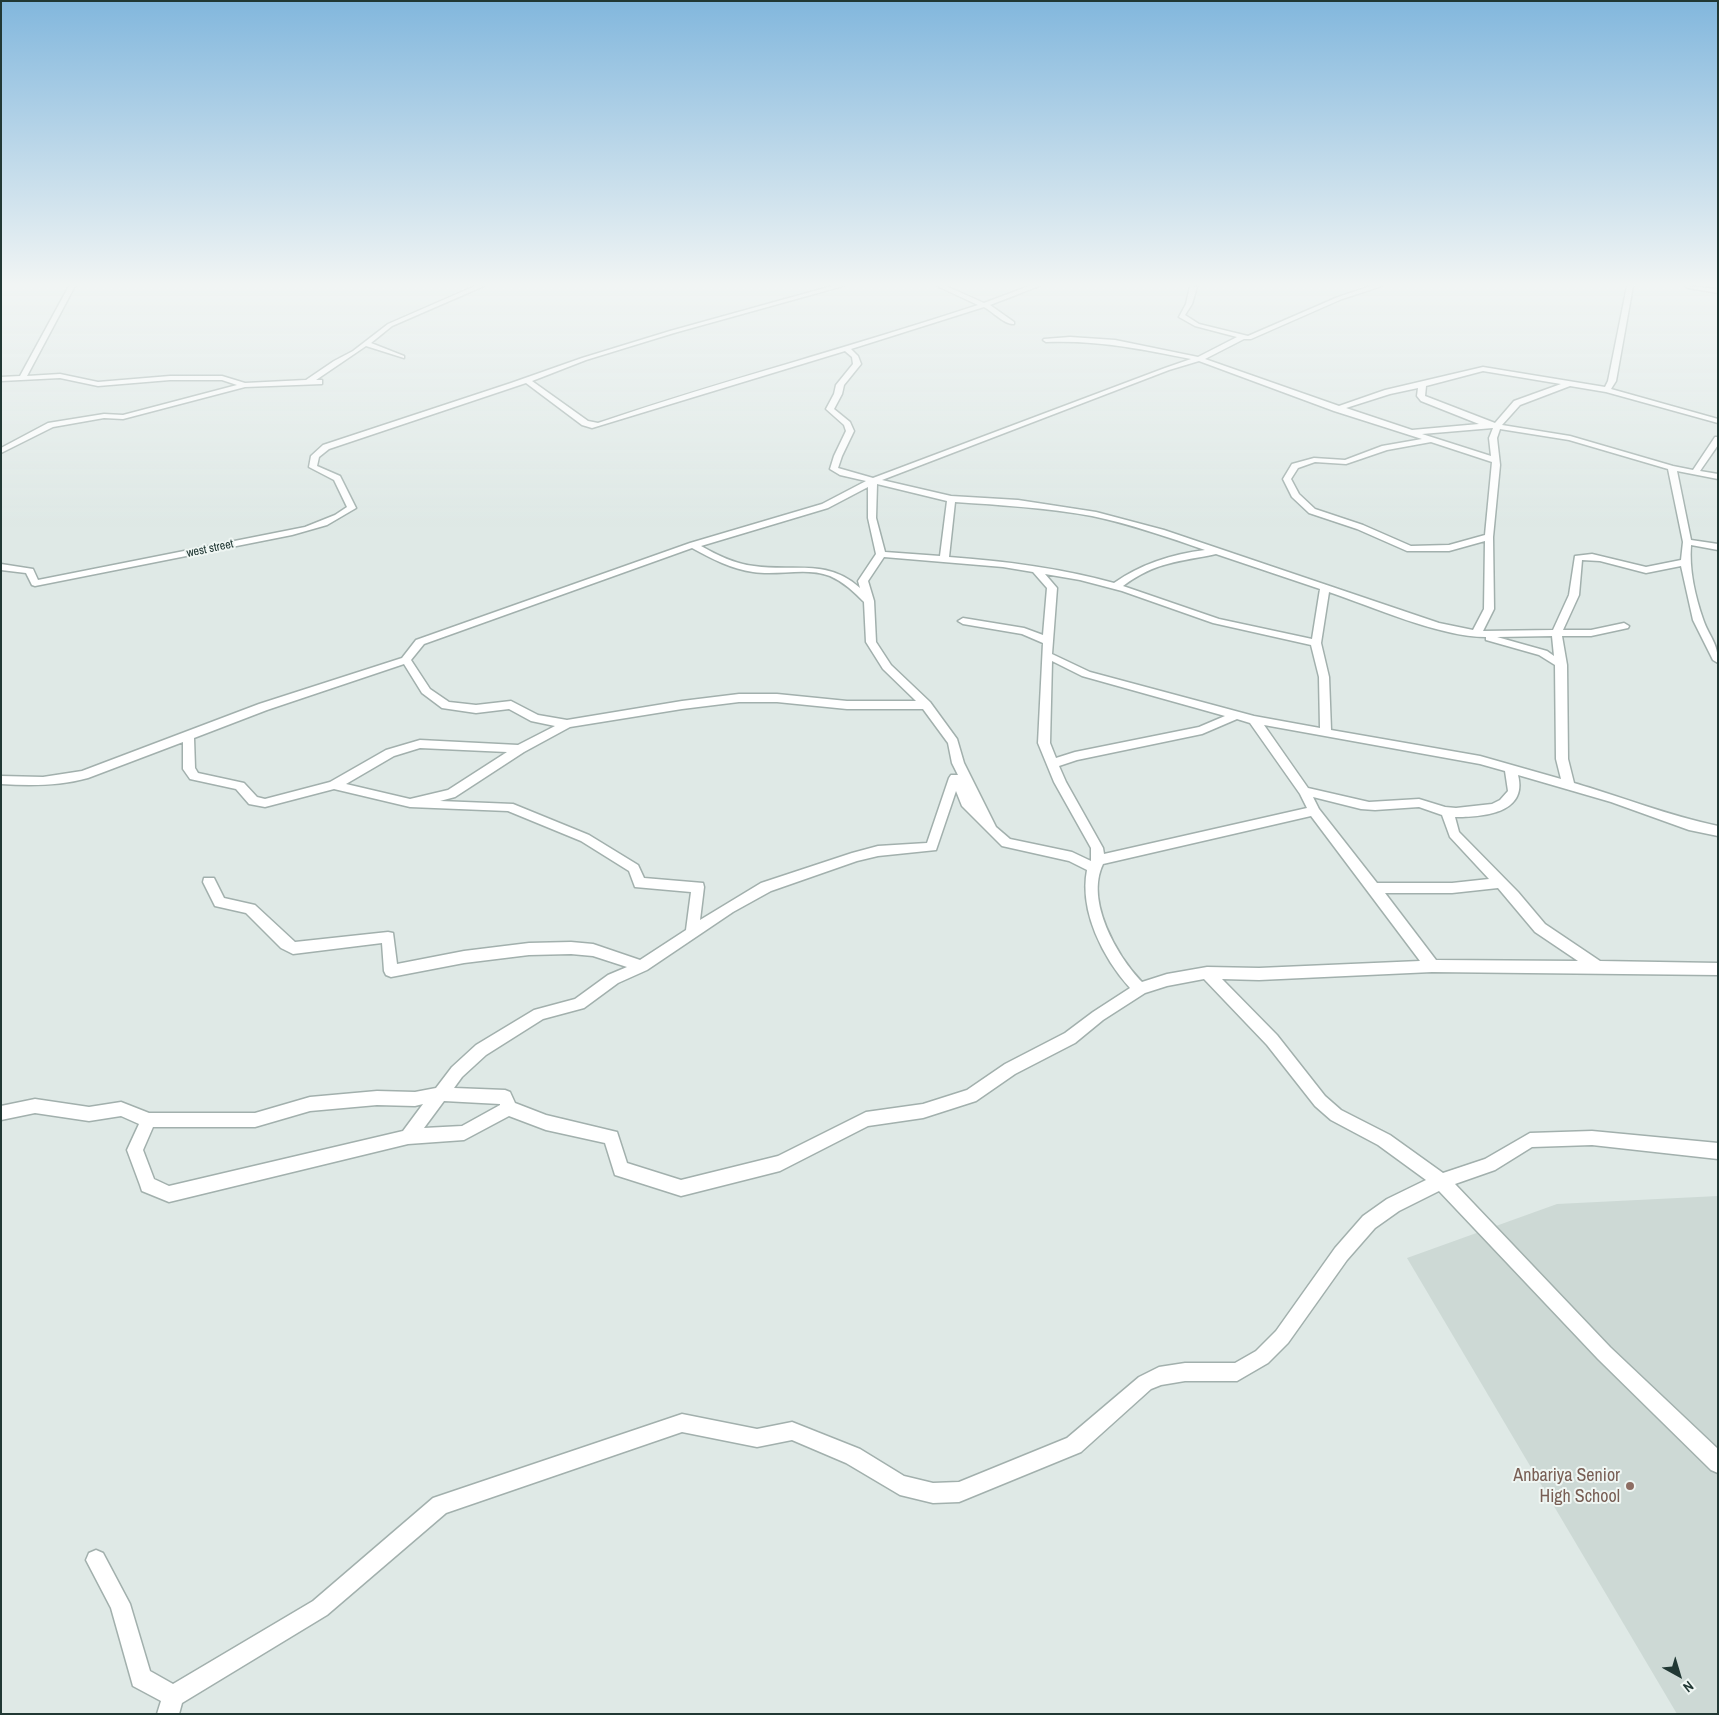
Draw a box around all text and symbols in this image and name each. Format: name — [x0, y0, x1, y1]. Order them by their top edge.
street label: west street — [185, 537, 235, 561]
place label: Anbariya Senior High School — [1513, 1465, 1620, 1508]
marker: Anbariya Senior High School — [1624, 1480, 1636, 1492]
north arrow — [1654, 1650, 1704, 1700]
text: N — [1680, 1677, 1697, 1696]

